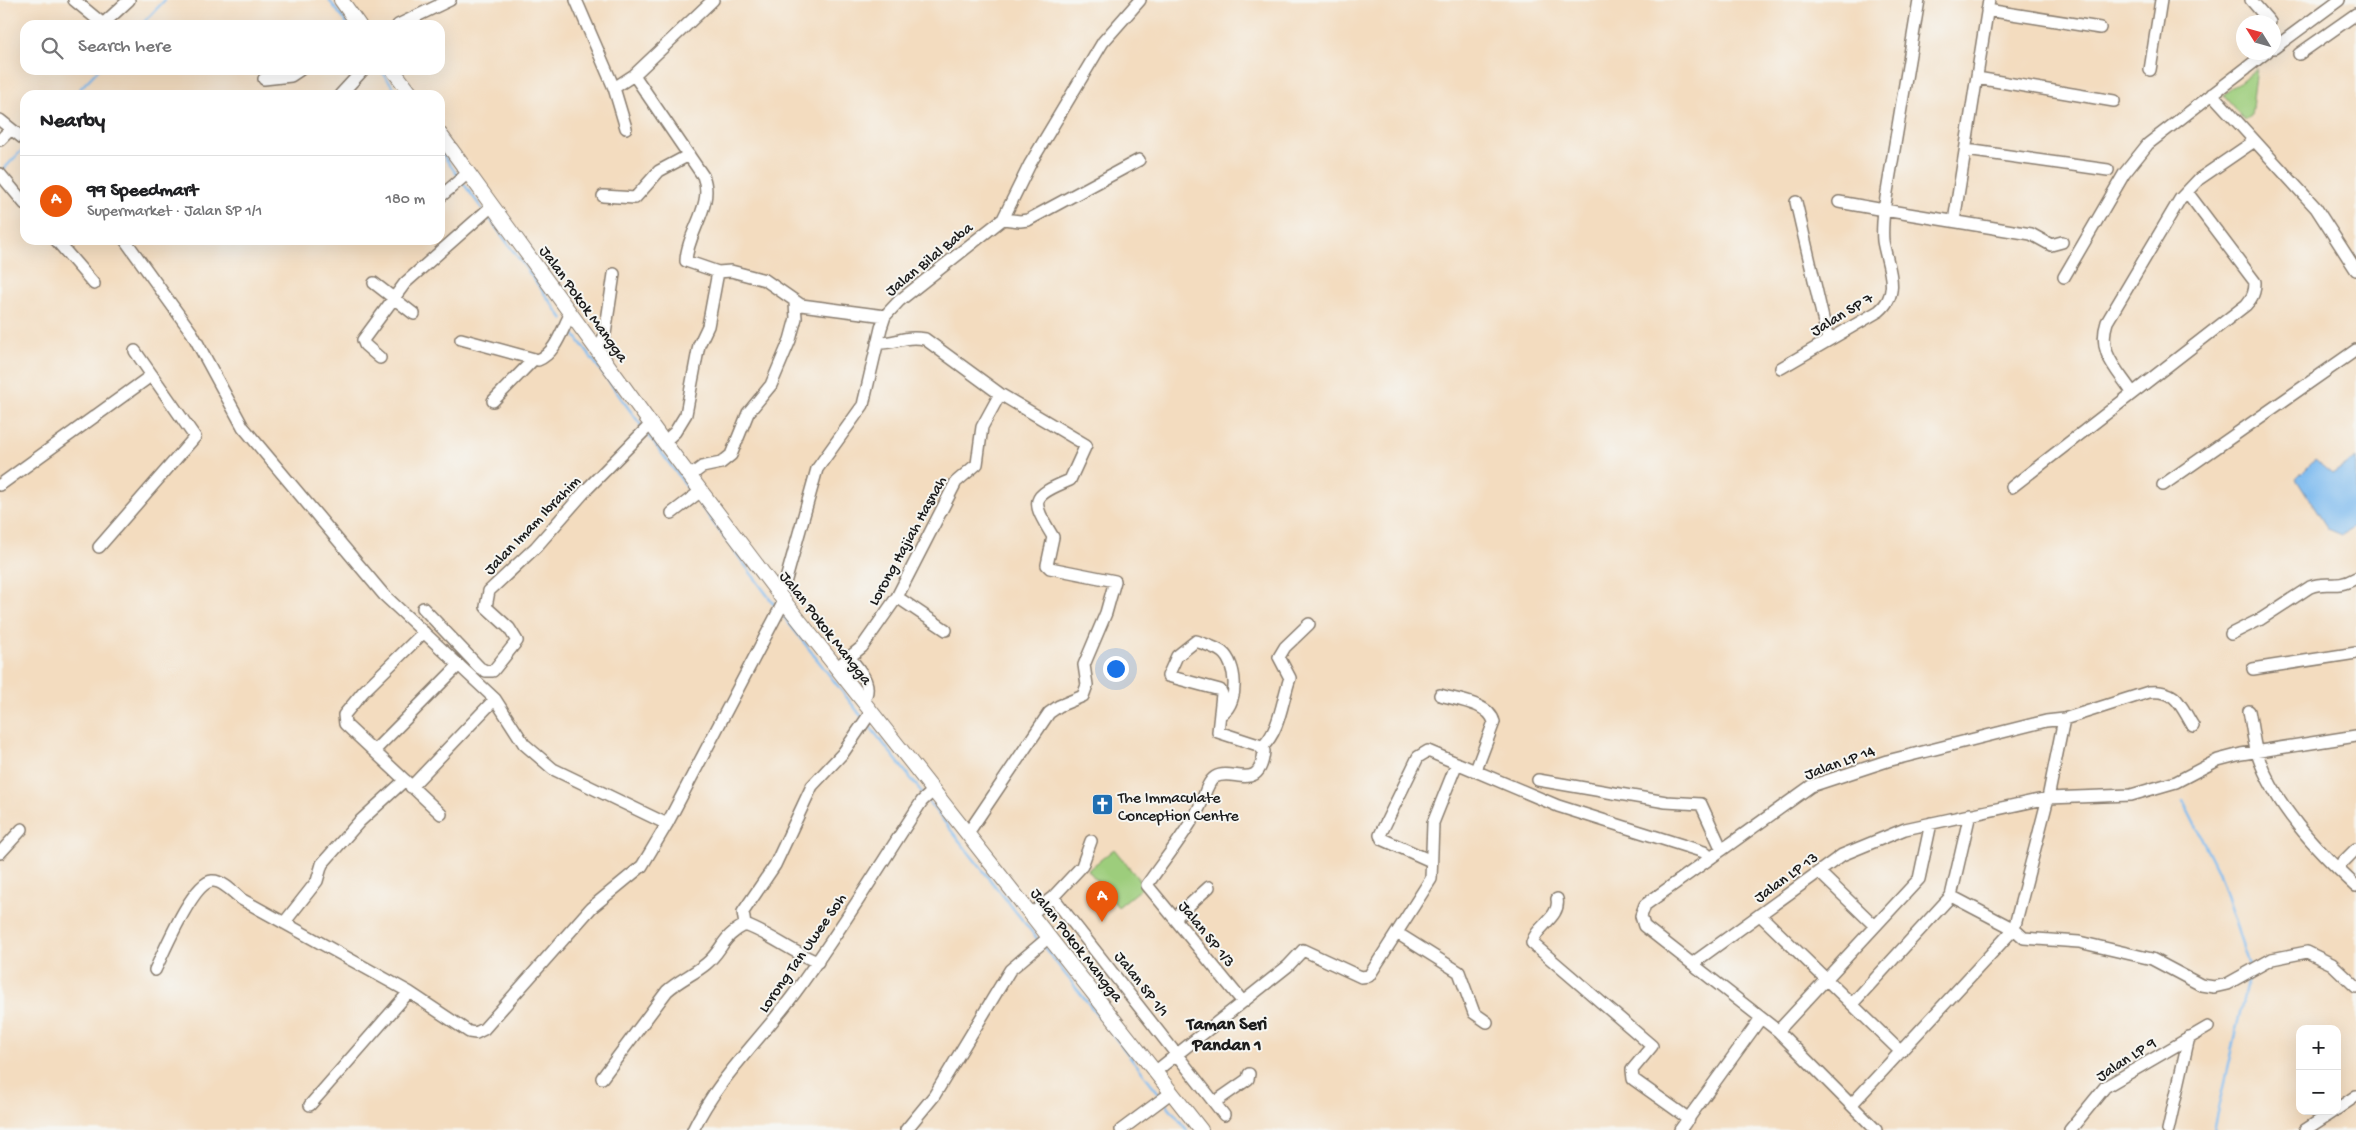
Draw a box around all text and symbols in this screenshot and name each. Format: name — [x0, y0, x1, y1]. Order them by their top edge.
north arrow — [2236, 15, 2281, 60]
search box — [20, 20, 445, 75]
icon: search — [38, 34, 66, 62]
text: Search here — [78, 36, 172, 59]
text: Nearby — [40, 110, 105, 135]
text: 99 Speedmart — [87, 180, 198, 203]
text: A — [51, 191, 61, 210]
text: 180 m — [386, 191, 425, 210]
text: Supermarket · Jalan SP 1/1 — [87, 203, 262, 222]
street label: Jalan Bilal Baba — [883, 219, 979, 302]
street label: Jalan Pokok Mangga — [534, 243, 631, 368]
street label: Jalan SP 7 — [1808, 290, 1878, 342]
street label: Jalan Imam Ibrahim — [481, 472, 586, 580]
street label: Lorong Hajiah Hasnah — [866, 473, 953, 610]
street label: Jalan Pokok Mangga — [774, 568, 875, 691]
your location — [1103, 656, 1129, 682]
street label: Jalan LP 14 — [1802, 743, 1878, 786]
place label: The Immaculate Conception Centre — [1117, 790, 1240, 827]
church icon: The Immaculate Conception Centre — [1090, 793, 1114, 817]
street label: Jalan LP 13 — [1751, 849, 1823, 908]
pin: A — [1086, 881, 1118, 922]
street label: Jalan Pokok Mangga — [1025, 885, 1126, 1008]
street label: Lorong Tan Uwee Soh — [756, 890, 852, 1017]
street label: Jalan SP 1/3 — [1173, 898, 1238, 972]
street label: Jalan SP 1/1 — [1109, 949, 1172, 1022]
district label: Taman Seri Pandan 1 — [1185, 1015, 1267, 1057]
map controls — [2296, 1025, 2341, 1115]
button: + — [2296, 1025, 2341, 1070]
street label: Jalan LP 9 — [2093, 1035, 2160, 1087]
button: − — [2296, 1070, 2341, 1115]

